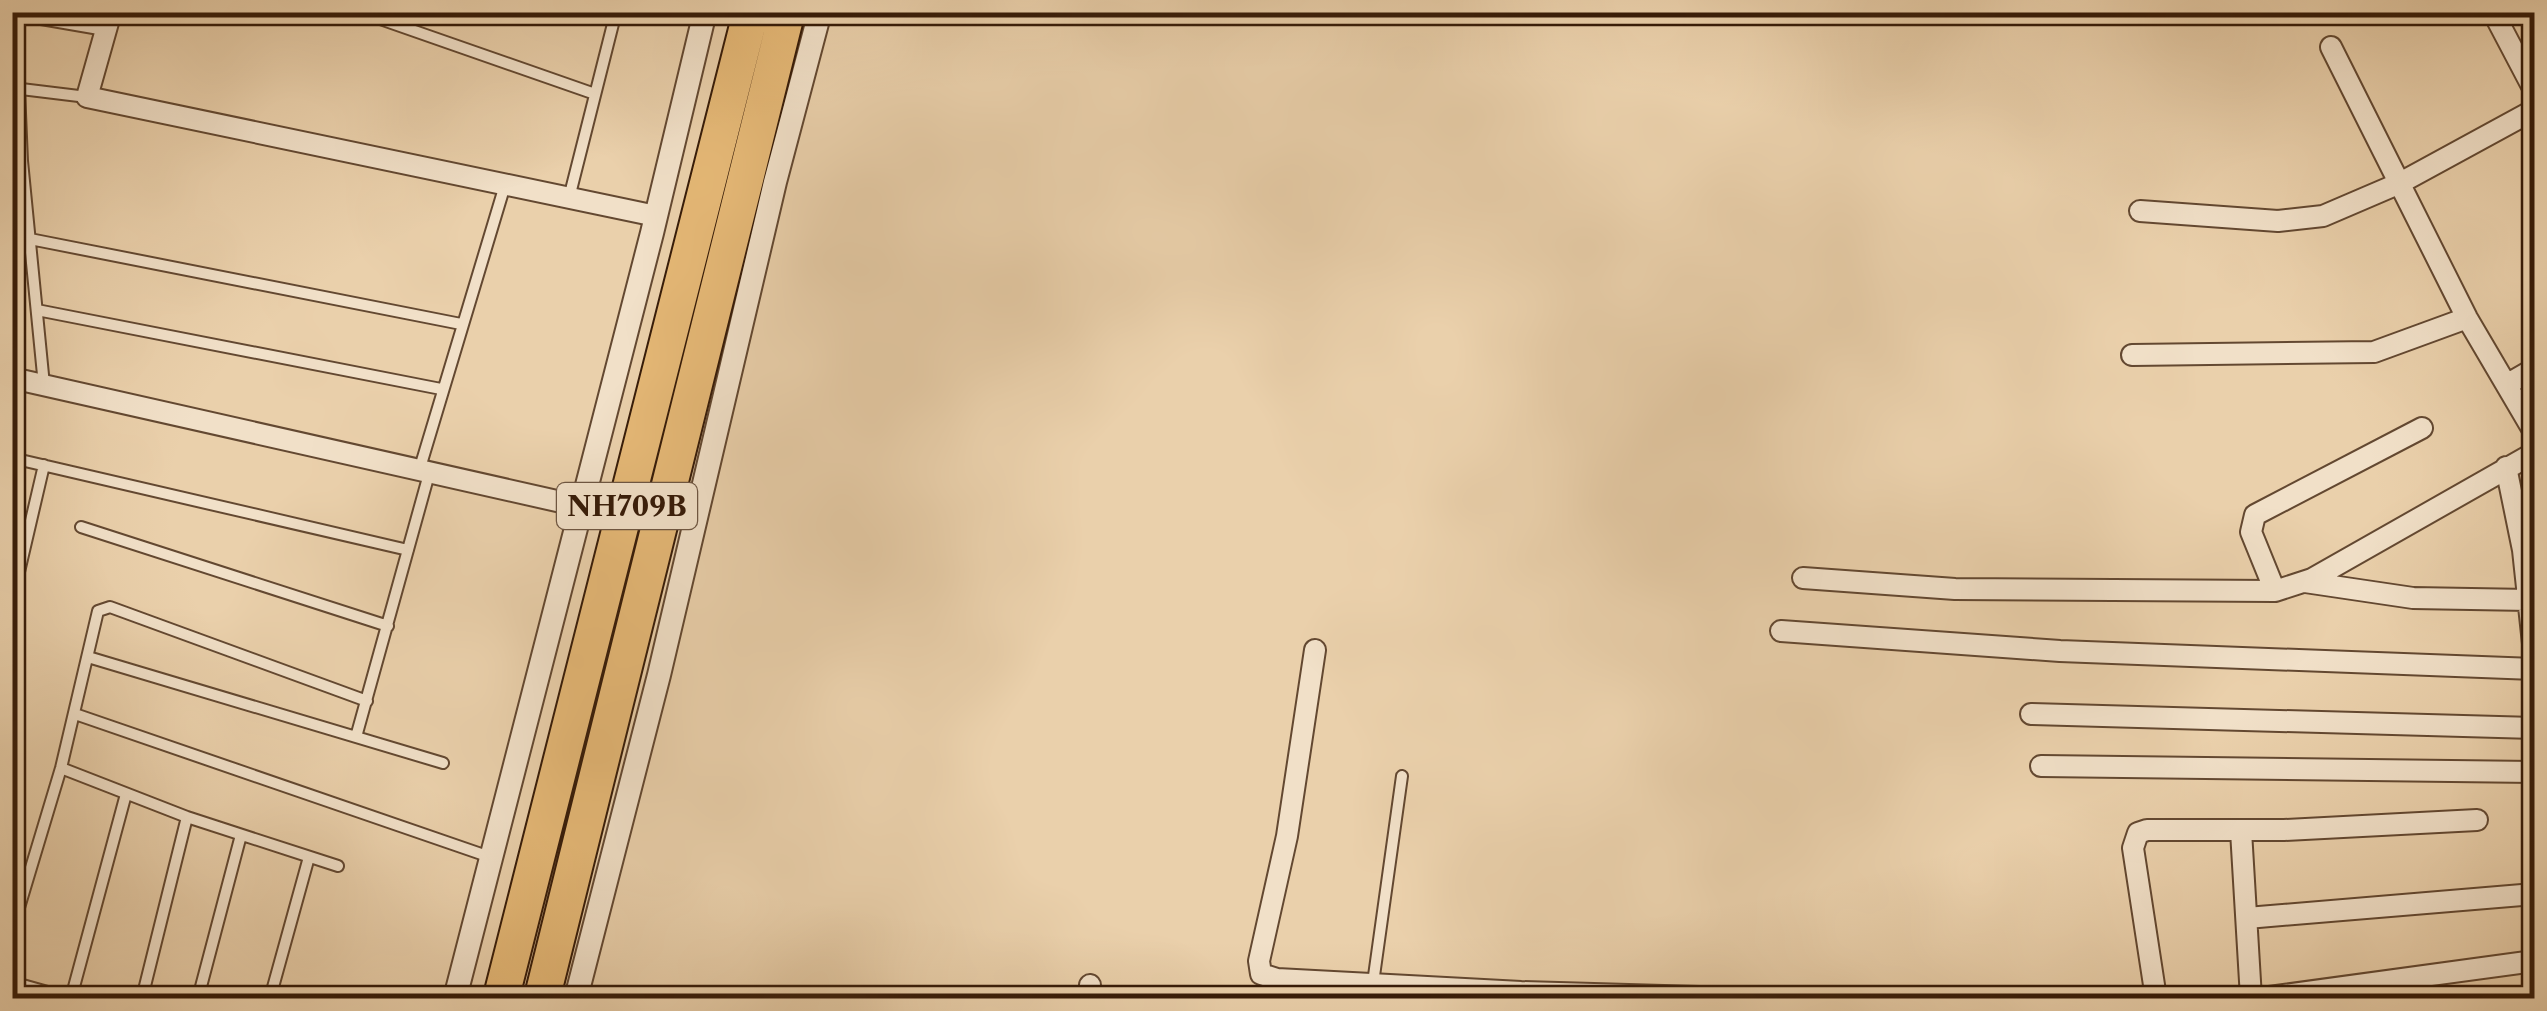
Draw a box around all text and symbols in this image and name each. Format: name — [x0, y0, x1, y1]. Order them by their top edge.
road number: NH709B — [557, 483, 697, 529]

